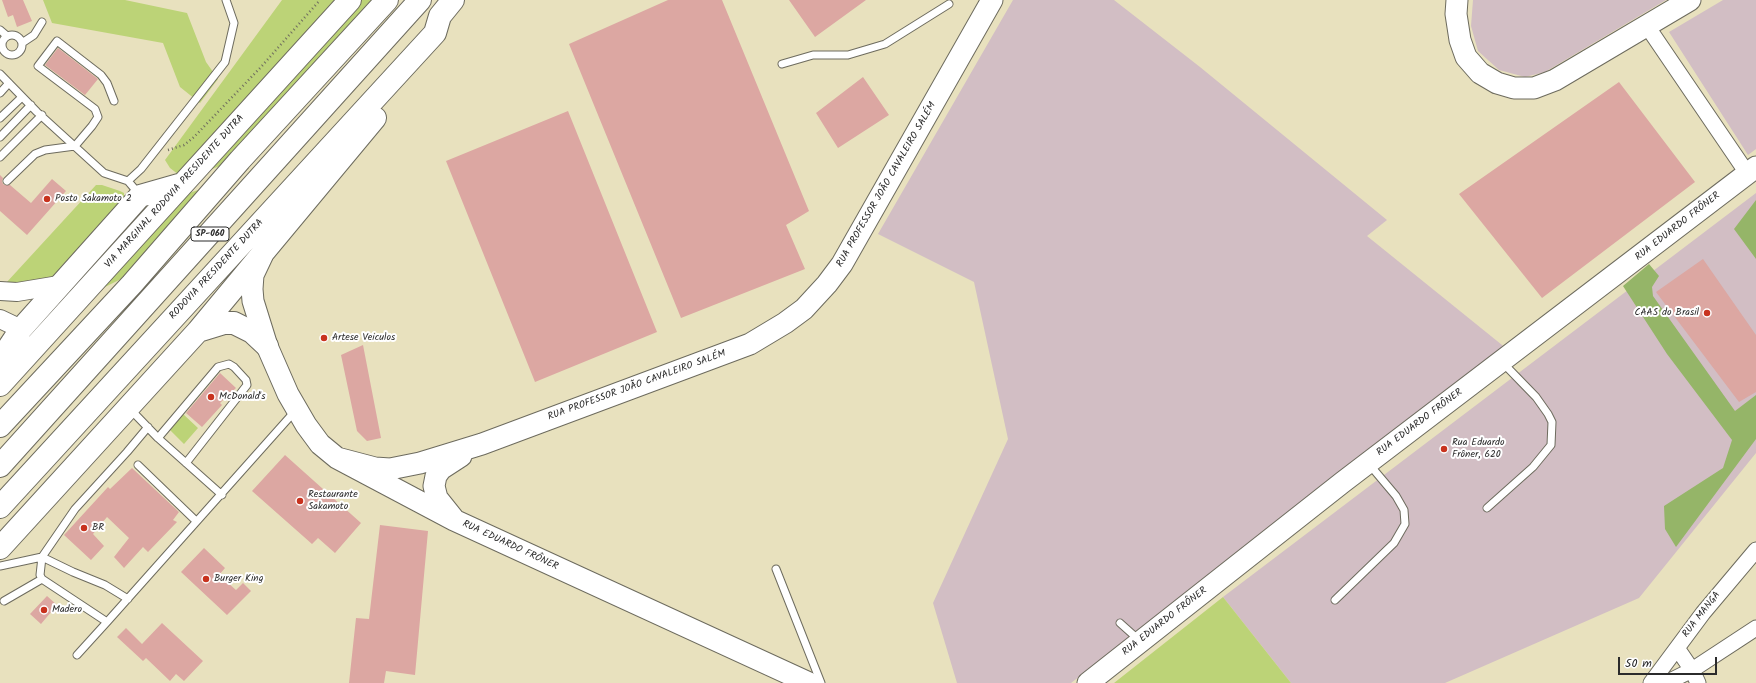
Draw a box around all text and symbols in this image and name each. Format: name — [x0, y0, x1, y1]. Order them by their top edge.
street label: RUA PROFESSOR JOÃO CAVALEIRO SALÉM — [835, 100, 939, 270]
street label: VIA MARGINAL RODOVIA PRESIDENTE DUTRA — [103, 113, 247, 271]
street label: RUA EDUARDO FRÔNER — [1633, 190, 1723, 264]
place label: Posto Sakamoto 2 — [55, 193, 132, 205]
marker: Posto Sakamoto 2 — [42, 194, 52, 204]
street label: RODOVIA PRESIDENTE DUTRA — [167, 217, 267, 323]
road number: SP-060 — [191, 227, 229, 241]
place label: CAAS do Brasil — [1635, 307, 1699, 319]
marker: CAAS do Brasil — [1702, 308, 1712, 318]
place label: Artese Veiculos — [332, 332, 395, 344]
marker: Artese Veiculos — [319, 333, 329, 343]
street label: RUA PROFESSOR JOÃO CAVALEIRO SALÉM — [546, 348, 728, 424]
street label: RUA EDUARDO FRÔNER — [1375, 387, 1465, 459]
place label: McDonald's — [219, 391, 265, 403]
marker: McDonald's — [206, 392, 216, 402]
place label: Rua Eduardo Frôner, 620 — [1452, 437, 1505, 460]
marker: Rua Eduardo Frôner, 620 — [1439, 444, 1449, 454]
place label: Restaurante Sakamoto — [308, 489, 358, 512]
marker: Restaurante Sakamoto — [295, 496, 305, 506]
street label: RUA EDUARDO FRÔNER — [460, 519, 560, 573]
place label: BR — [92, 522, 104, 534]
marker: BR — [79, 523, 89, 533]
place label: Burger King — [214, 573, 263, 585]
marker: Burger King — [201, 574, 211, 584]
street label: RUA EDUARDO FRÔNER — [1120, 585, 1210, 659]
street label: RUA MANGA — [1680, 590, 1724, 640]
place label: Madero — [52, 604, 82, 616]
marker: Madero — [39, 605, 49, 615]
scale bar — [1620, 649, 1719, 675]
text: 50 m — [1625, 654, 1652, 673]

